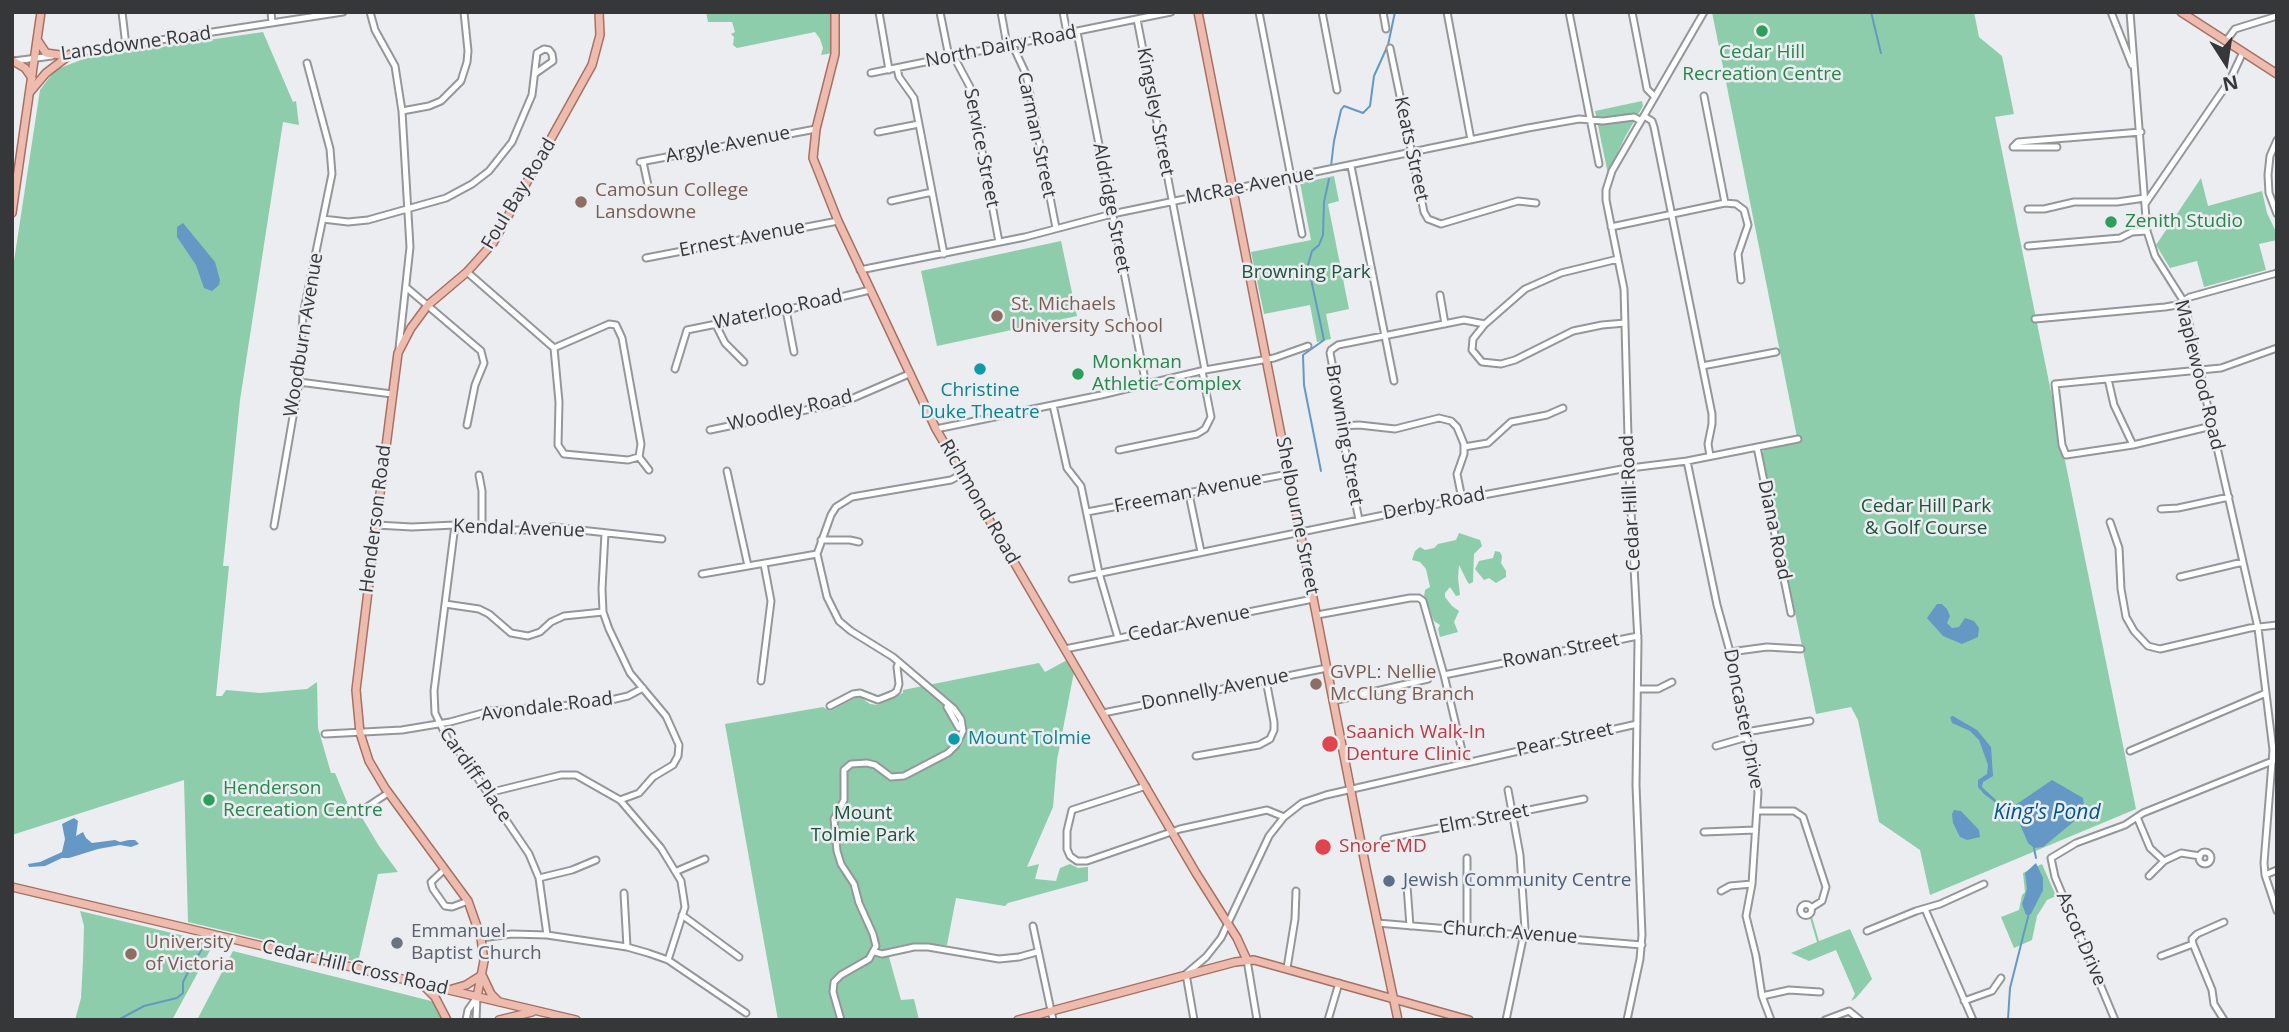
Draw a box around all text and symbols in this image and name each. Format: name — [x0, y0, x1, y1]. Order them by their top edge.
street label: North Dairy Road — [923, 21, 1079, 73]
street label: Lansdowne Road — [59, 22, 213, 66]
marker: Cedar Hill Recreation Centre — [1754, 23, 1770, 39]
north arrow — [2191, 28, 2261, 98]
place label: Cedar Hill Recreation Centre — [1682, 42, 1842, 86]
street label: Kingsley Street — [1131, 46, 1179, 178]
text: N — [2220, 69, 2241, 98]
street label: Carman Street — [1012, 70, 1060, 200]
street label: Service Street — [958, 86, 1004, 210]
street label: Keats Street — [1389, 94, 1433, 204]
street label: Argyle Avenue — [664, 122, 792, 168]
street label: Foul Bay Road — [477, 134, 561, 254]
street label: Aldridge Street — [1087, 141, 1135, 275]
street label: McRae Avenue — [1184, 162, 1316, 210]
place label: Camosun College Lansdowne — [595, 180, 748, 224]
marker: Camosun College Lansdowne — [573, 194, 589, 210]
place label: Zenith Studio — [2125, 211, 2243, 233]
marker: Zenith Studio — [2103, 214, 2119, 230]
street label: Ernest Avenue — [677, 216, 807, 262]
street label: Woodburn Avenue — [280, 251, 328, 419]
park label: Browning Park — [1241, 262, 1371, 284]
street label: Waterloo Road — [711, 285, 845, 335]
place label: St. Michaels University School — [1011, 294, 1163, 338]
street label: Maplewood Road — [2169, 297, 2229, 453]
marker: St. Michaels University School — [989, 308, 1005, 324]
place label: Monkman Athletic Complex — [1092, 352, 1242, 396]
marker: Christine Duke Theatre — [972, 361, 988, 377]
street label: Browning Street — [1320, 363, 1368, 507]
marker: Monkman Athletic Complex — [1070, 366, 1086, 382]
place label: Christine Duke Theatre — [920, 380, 1040, 424]
street label: Woodley Road — [725, 386, 855, 436]
street label: Cedar Hill Road — [1616, 434, 1646, 572]
street label: Shelbourne Street — [1271, 435, 1323, 597]
street label: Richmond Road — [934, 436, 1024, 568]
street label: Henderson Road — [356, 444, 396, 594]
street label: Freeman Avenue — [1112, 468, 1264, 518]
street label: Diana Road — [1752, 478, 1796, 582]
street label: Derby Road — [1381, 483, 1487, 525]
park label: Cedar Hill Park & Golf Course — [1861, 496, 1991, 540]
street label: Kendal Avenue — [453, 515, 585, 543]
street label: Cedar Avenue — [1126, 601, 1252, 647]
street label: Rowan Street — [1501, 629, 1621, 673]
street label: Doncaster Drive — [1718, 647, 1768, 791]
place label: GVPL: Nellie McClung Branch — [1330, 662, 1475, 706]
street label: Donnelly Avenue — [1140, 665, 1290, 715]
marker: GVPL: Nellie McClung Branch — [1308, 676, 1324, 692]
street label: Avondale Road — [480, 688, 614, 726]
street label: Pear Street — [1514, 718, 1616, 762]
place label: Saanich Walk-In Denture Clinic — [1346, 722, 1486, 766]
street label: Cardiff Place — [434, 723, 516, 827]
place label: Mount Tolmie — [968, 728, 1091, 750]
marker: Mount Tolmie — [946, 731, 962, 747]
marker: Saanich Walk-In Denture Clinic — [1320, 734, 1340, 754]
place label: Henderson Recreation Centre — [223, 778, 383, 822]
marker: Henderson Recreation Centre — [201, 792, 217, 808]
street label: Elm Street — [1437, 799, 1531, 839]
water label: King's Pond — [1993, 800, 2101, 826]
park label: Mount Tolmie Park — [811, 803, 915, 847]
place label: Snore MD — [1339, 836, 1427, 858]
marker: Snore MD — [1313, 837, 1333, 857]
place label: Jewish Community Centre — [1403, 870, 1631, 892]
marker: Jewish Community Centre — [1381, 873, 1397, 889]
street label: Ascot Drive — [2051, 889, 2111, 989]
street label: Church Avenue — [1442, 917, 1578, 949]
place label: Emmanuel Baptist Church — [411, 921, 542, 965]
place label: University of Victoria — [145, 932, 234, 976]
street label: Cedar Hill Cross Road — [260, 935, 450, 1001]
marker: Emmanuel Baptist Church — [389, 935, 405, 951]
marker: University of Victoria — [123, 946, 139, 962]

